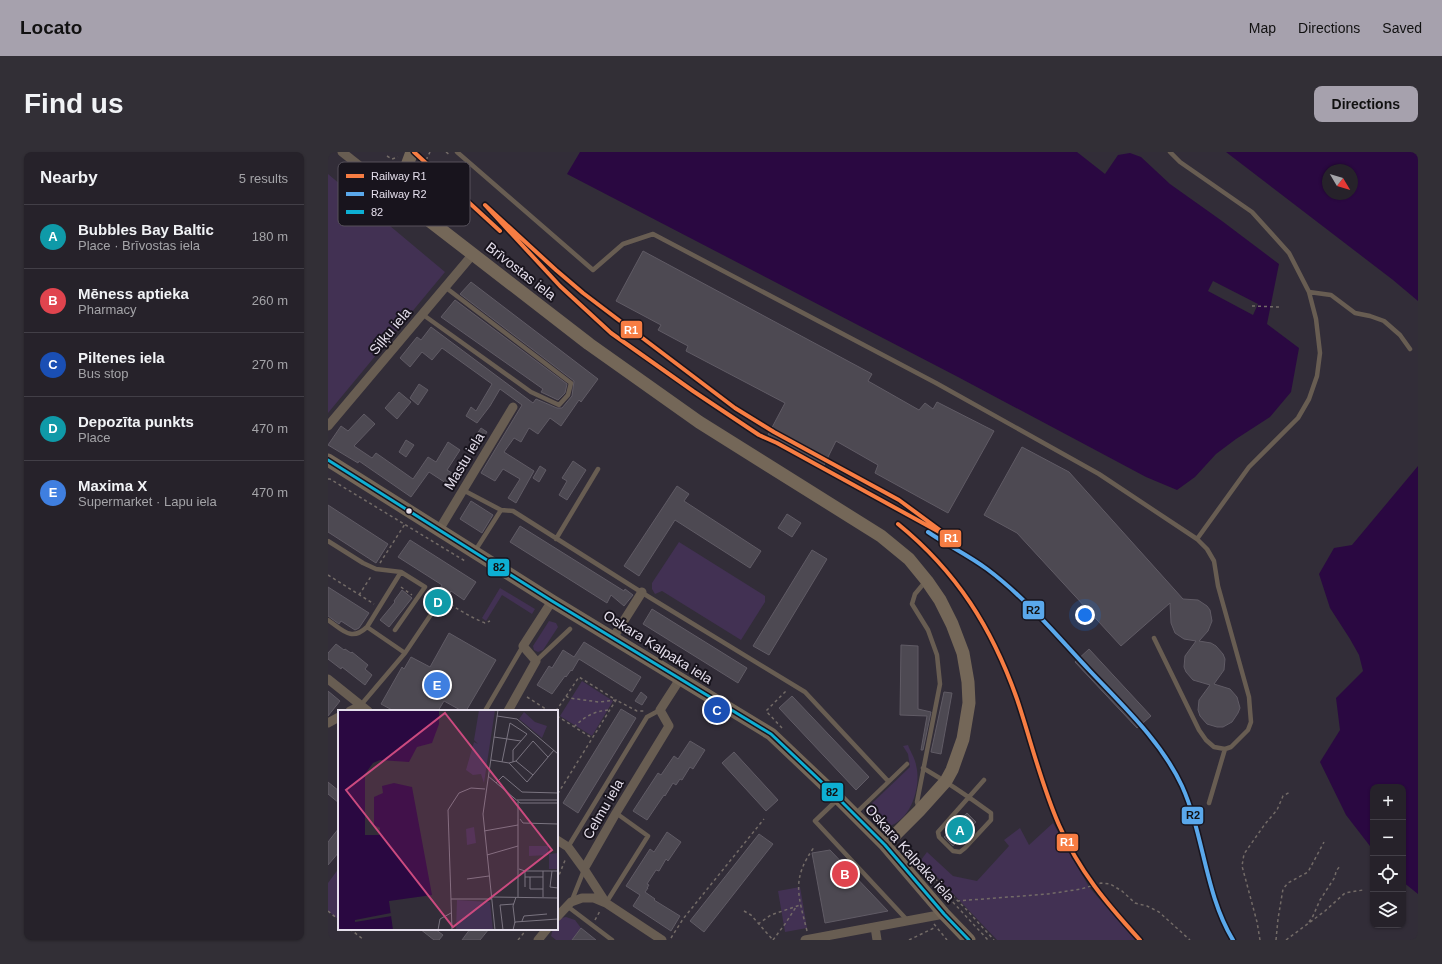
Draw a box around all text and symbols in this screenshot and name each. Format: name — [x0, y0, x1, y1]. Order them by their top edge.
text: Locato — [20, 17, 82, 38]
text: Map — [1249, 20, 1276, 36]
text: Directions — [1298, 20, 1360, 36]
text: Saved — [1382, 20, 1422, 36]
button: Directions — [1314, 86, 1418, 122]
text: Find us — [24, 88, 124, 119]
legend — [338, 162, 470, 226]
north arrow — [1322, 164, 1358, 200]
text: Nearby — [40, 168, 98, 187]
text: Railway R1 — [371, 170, 427, 182]
text: 5 results — [239, 171, 288, 186]
text: Railway R2 — [371, 188, 427, 200]
text: 82 — [371, 206, 383, 218]
text: Bubbles Bay Baltic — [78, 221, 214, 238]
text: A — [48, 229, 58, 244]
text: 180 m — [252, 229, 288, 244]
text: Place · Brīvostas iela — [78, 238, 200, 253]
street label: Brīvostas iela — [483, 239, 559, 303]
text: Mēness aptieka — [78, 285, 189, 302]
text: B — [48, 293, 58, 308]
text: 260 m — [252, 293, 288, 308]
text: Pharmacy — [78, 302, 137, 317]
street label: Siļķu iela — [366, 304, 414, 358]
line badge: R1 — [620, 320, 643, 339]
text: R1 — [624, 324, 638, 336]
text: Piltenes iela — [78, 349, 165, 366]
text: C — [48, 357, 58, 372]
text: 270 m — [252, 357, 288, 372]
text: Bus stop — [78, 366, 129, 381]
text: Depozīta punkts — [78, 413, 194, 430]
text: D — [48, 421, 58, 436]
text: 470 m — [252, 421, 288, 436]
street label: Mastu iela — [441, 429, 487, 492]
text: Place — [78, 430, 111, 445]
text: Maxima X — [78, 477, 147, 494]
text: E — [49, 485, 57, 500]
text: 470 m — [252, 485, 288, 500]
text: Supermarket · Lapu iela — [78, 494, 217, 509]
unlabelled marker — [404, 506, 414, 516]
line badge: R1 — [939, 529, 962, 548]
text: R1 — [944, 532, 958, 544]
line badge: 82 — [487, 558, 510, 577]
text: 82 — [493, 561, 505, 573]
pin: D — [425, 587, 451, 617]
line badge: R2 — [1022, 600, 1045, 620]
text: R2 — [1026, 604, 1040, 616]
your location — [1075, 605, 1095, 625]
street label: Oskara Kalpaka iela — [601, 607, 716, 687]
pin: E — [424, 670, 450, 700]
pin: C — [704, 695, 730, 725]
inset map — [338, 710, 558, 930]
street label: Celmu iela — [580, 776, 627, 842]
line badge: 82 — [821, 782, 844, 802]
map controls — [1370, 784, 1406, 928]
button: + — [1370, 784, 1406, 820]
text: 82 — [826, 786, 838, 798]
street label: Oskara Kalpaka iela — [862, 801, 958, 905]
line badge: R2 — [1181, 806, 1204, 825]
text: R2 — [1186, 809, 1200, 821]
pin: A — [947, 815, 973, 845]
button: − — [1370, 820, 1406, 856]
line badge: R1 — [1056, 833, 1079, 852]
text: R1 — [1060, 836, 1074, 848]
button: locate — [1370, 856, 1406, 892]
pin: B — [832, 859, 858, 889]
button: layers — [1370, 892, 1406, 928]

